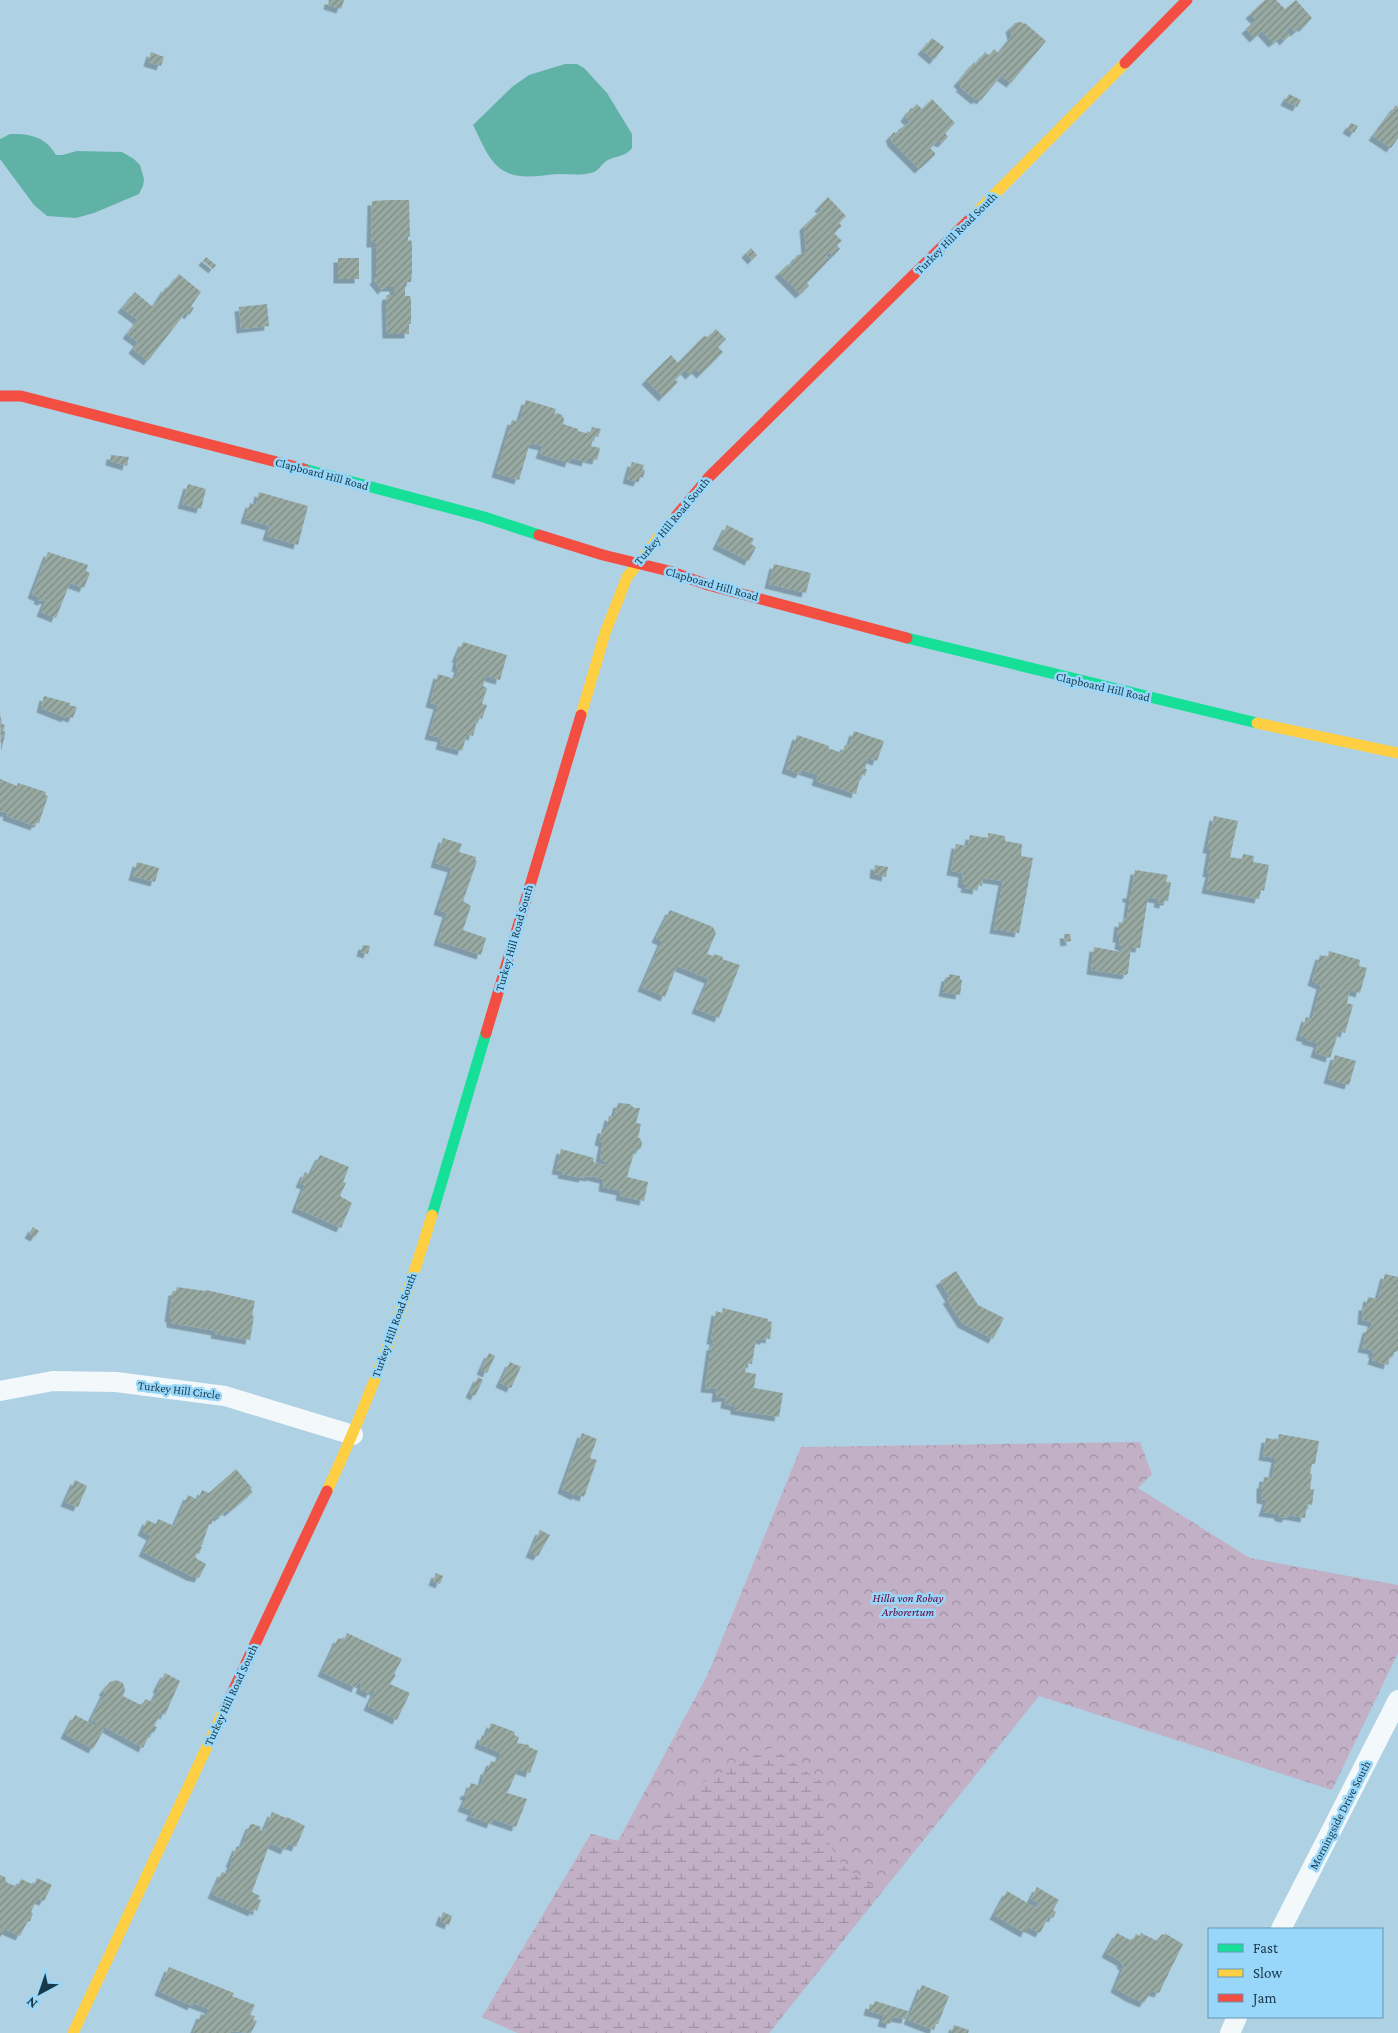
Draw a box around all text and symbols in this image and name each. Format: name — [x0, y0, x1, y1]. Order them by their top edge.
street label: Turkey Hill Road South — [912, 189, 1000, 277]
street label: Clapboard Hill Road — [274, 455, 371, 493]
street label: Turkey Hill Road South — [631, 474, 713, 568]
street label: Clapboard Hill Road — [664, 564, 761, 604]
street label: Clapboard Hill Road — [1055, 669, 1152, 705]
street label: Turkey Hill Road South — [492, 883, 536, 993]
street label: Turkey Hill Road South — [369, 1270, 420, 1379]
street label: Turkey Hill Circle — [137, 1378, 221, 1402]
park label: Hilla von Robay Arborertum — [873, 1591, 943, 1619]
street label: Turkey Hill Road South — [201, 1642, 261, 1748]
street label: Morningside Drive South — [1306, 1758, 1374, 1872]
legend — [1208, 1928, 1383, 2018]
text: Fast — [1253, 1940, 1279, 1956]
text: Slow — [1253, 1965, 1283, 1981]
north arrow — [15, 1968, 65, 2018]
text: Jam — [1251, 1990, 1276, 2007]
text: N — [22, 1993, 40, 2012]

